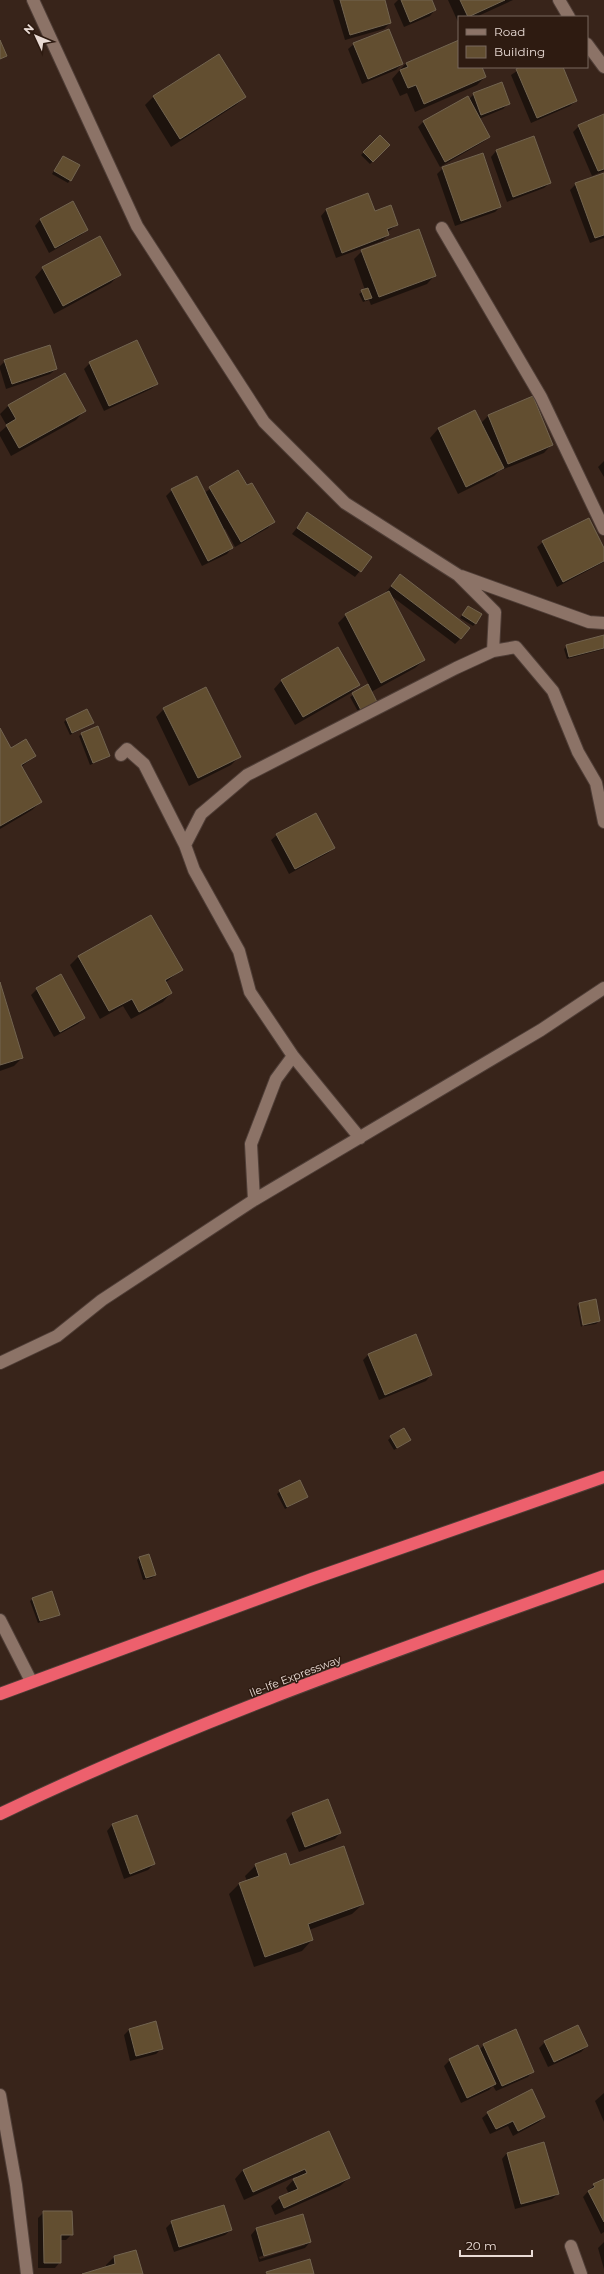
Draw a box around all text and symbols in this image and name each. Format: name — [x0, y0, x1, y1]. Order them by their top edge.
north arrow — [16, 16, 56, 56]
legend — [458, 16, 588, 68]
text: N — [21, 21, 37, 37]
text: Road — [494, 24, 525, 39]
text: Building — [494, 44, 545, 59]
street label: Ile-Ife Expressway — [247, 1652, 343, 1700]
scale bar — [460, 2232, 532, 2258]
text: 20 m — [466, 2238, 497, 2253]

